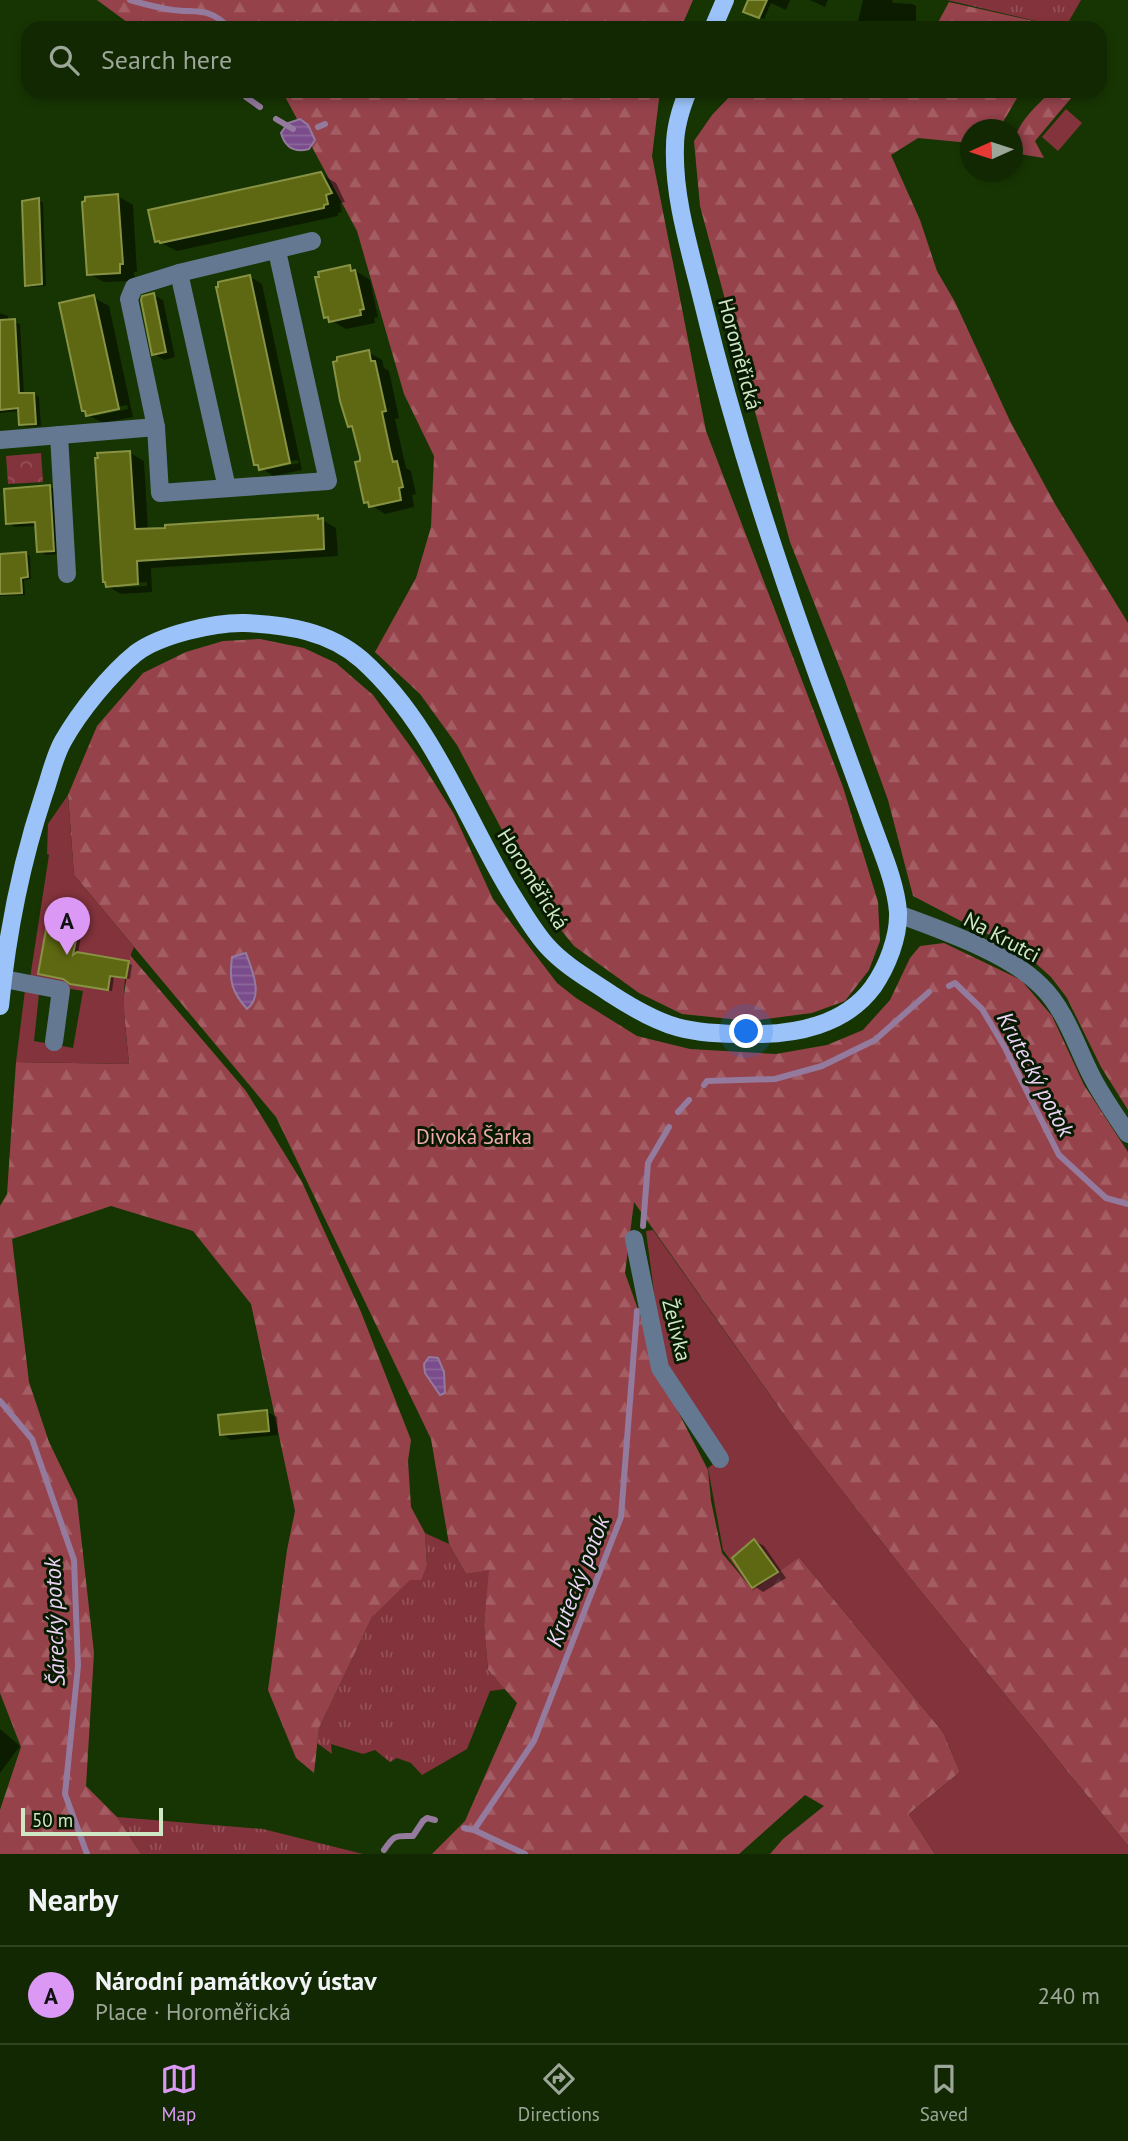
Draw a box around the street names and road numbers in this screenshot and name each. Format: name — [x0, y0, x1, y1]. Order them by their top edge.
street label: Horoměřická — [712, 295, 768, 413]
street label: Horoměřická — [491, 823, 575, 935]
street label: Na Krutci — [959, 906, 1045, 968]
street label: Želivka — [656, 1296, 698, 1364]

